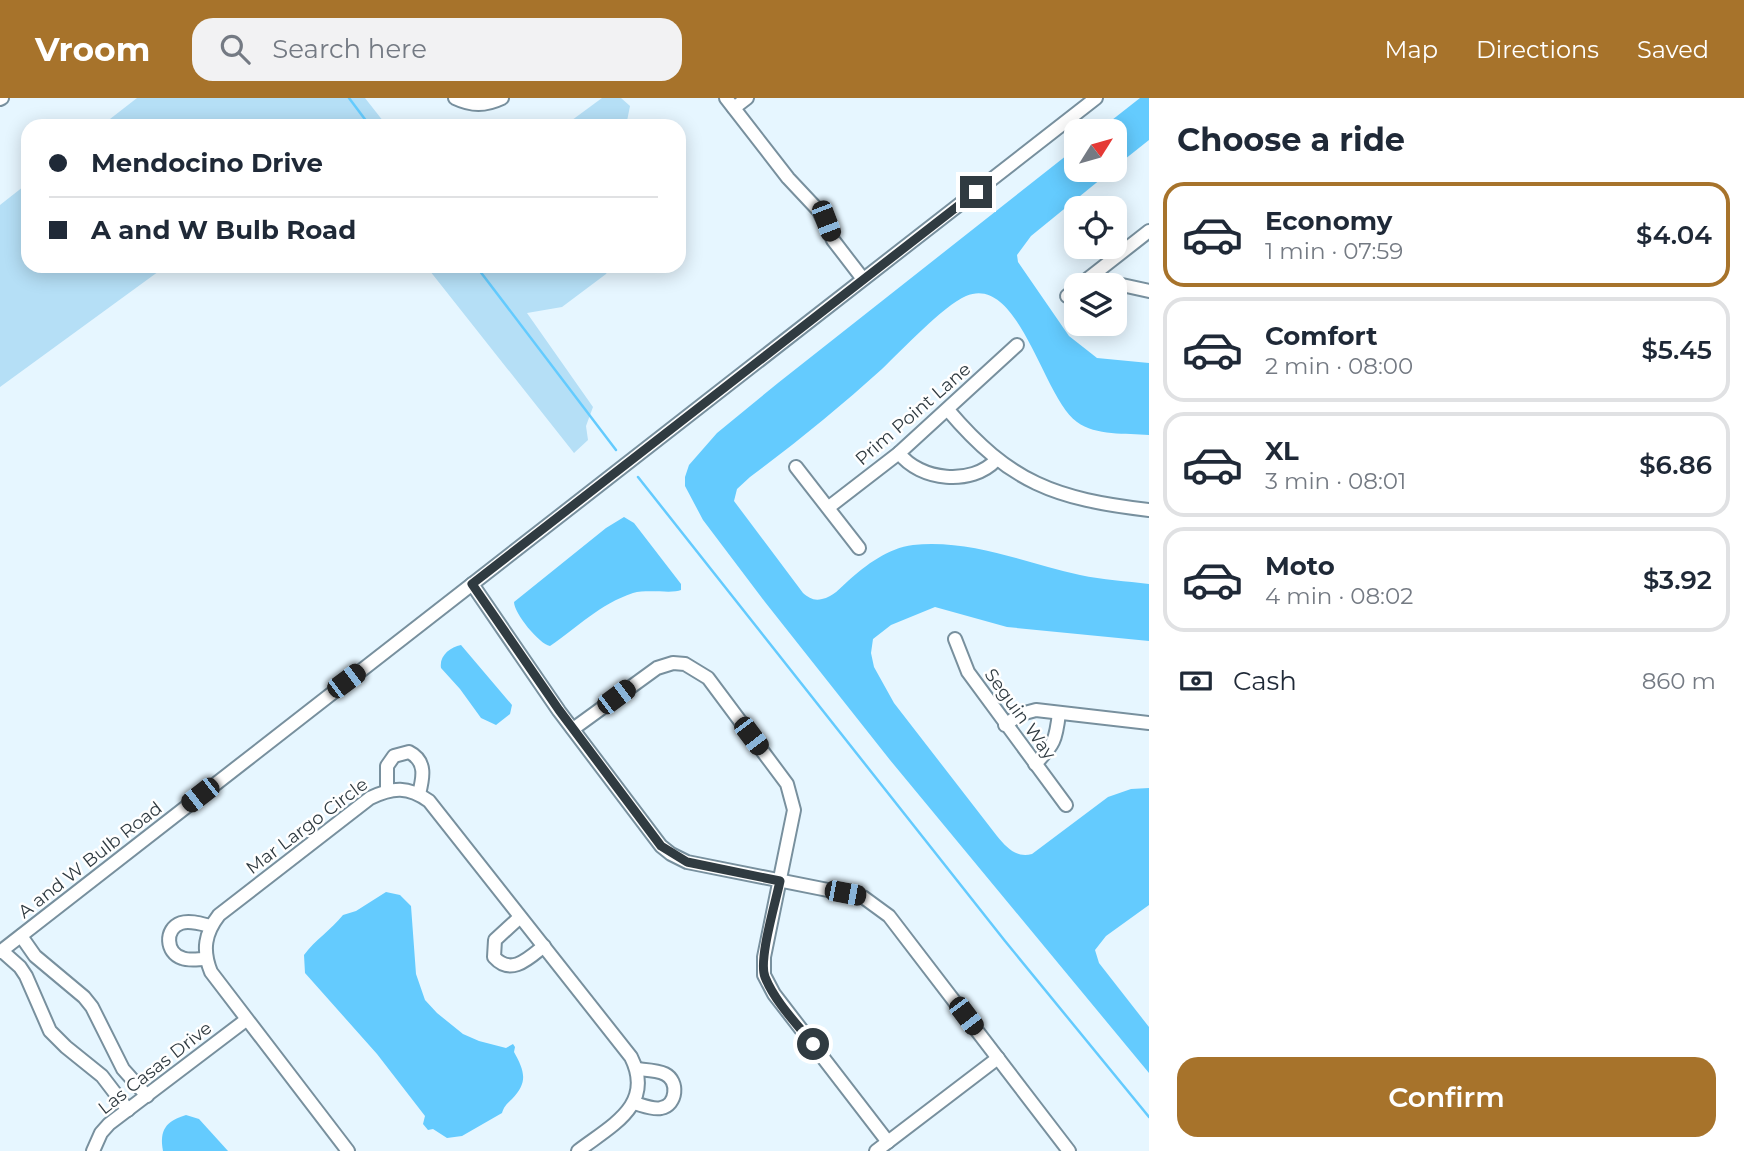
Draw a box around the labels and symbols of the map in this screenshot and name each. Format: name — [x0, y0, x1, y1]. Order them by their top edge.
north arrow — [1064, 119, 1127, 182]
route end — [960, 176, 992, 208]
car — [809, 198, 844, 244]
street label: Prim Point Lane — [851, 358, 975, 470]
car — [323, 660, 370, 702]
street label: Seguin Way — [980, 664, 1061, 764]
car — [593, 676, 640, 718]
car — [730, 713, 773, 759]
street label: Mar Largo Circle — [242, 773, 372, 879]
car — [177, 774, 224, 816]
street label: A and W Bulb Road — [14, 797, 166, 923]
car — [823, 879, 868, 907]
car — [945, 993, 988, 1039]
street label: Las Casas Drive — [94, 1017, 216, 1119]
route start — [797, 1028, 829, 1060]

